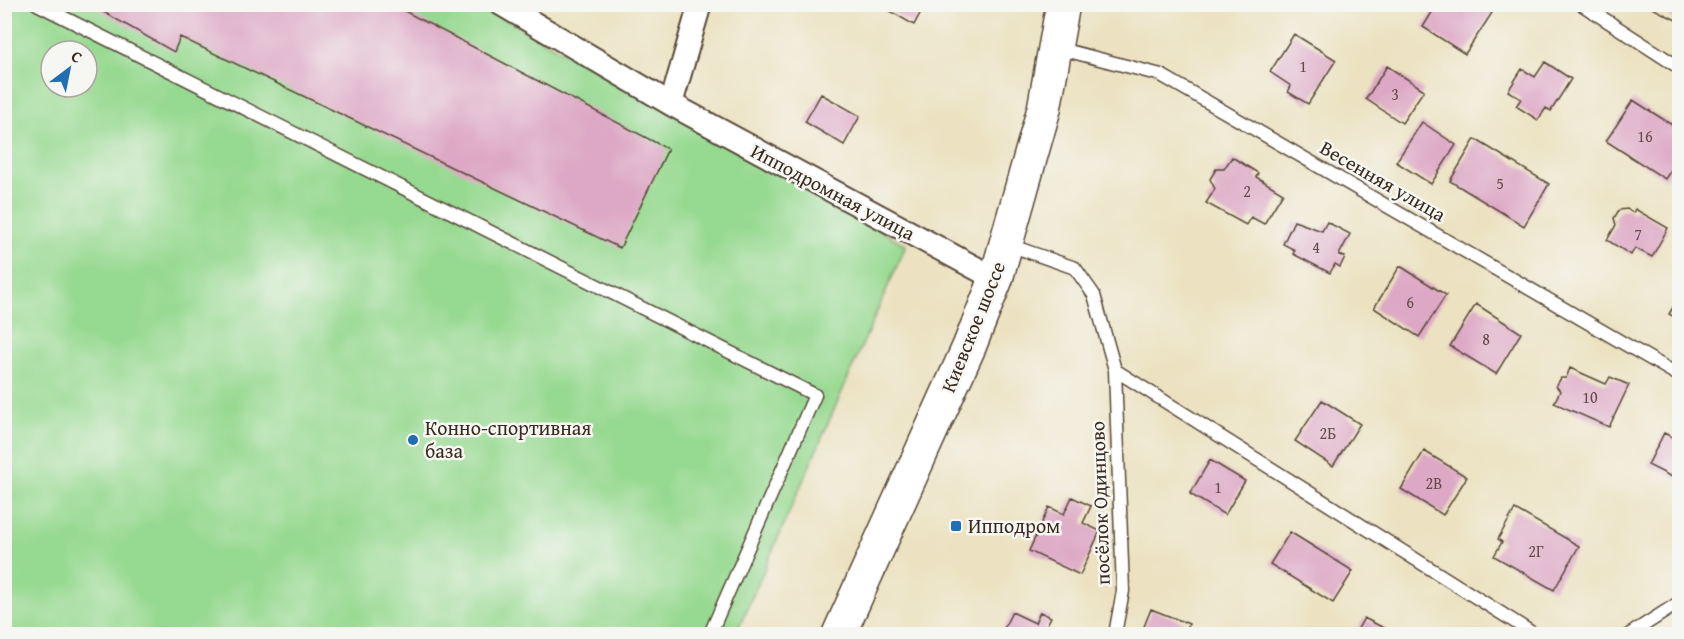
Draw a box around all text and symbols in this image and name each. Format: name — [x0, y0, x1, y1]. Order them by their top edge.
north arrow — [39, 39, 99, 99]
text: С — [67, 44, 87, 69]
house number: 1 — [1299, 54, 1307, 78]
house number: 3 — [1391, 82, 1399, 106]
house number: 16 — [1637, 124, 1653, 148]
street label: Весенняя улица — [1315, 133, 1452, 229]
street label: Ипподромная улица — [746, 136, 921, 247]
house number: 5 — [1496, 171, 1504, 195]
house number: 2 — [1243, 179, 1251, 203]
house number: 7 — [1634, 222, 1642, 246]
house number: 4 — [1312, 235, 1320, 259]
street label: Киевское шоссе — [933, 257, 1012, 397]
house number: 6 — [1406, 290, 1414, 314]
house number: 8 — [1482, 327, 1490, 351]
house number: 10 — [1582, 385, 1598, 409]
place label: Конно-спортивная база — [425, 413, 591, 465]
street label: посёлок Одинцово — [1082, 421, 1117, 585]
house number: 2Б — [1320, 421, 1336, 445]
marker: Конно-спортивная база — [406, 433, 420, 447]
house number: 2В — [1426, 471, 1442, 495]
house number: 1 — [1214, 475, 1222, 499]
place label: Ипподром — [968, 511, 1060, 540]
marker: Ипподром — [949, 519, 963, 533]
house number: 2Г — [1528, 539, 1544, 563]

